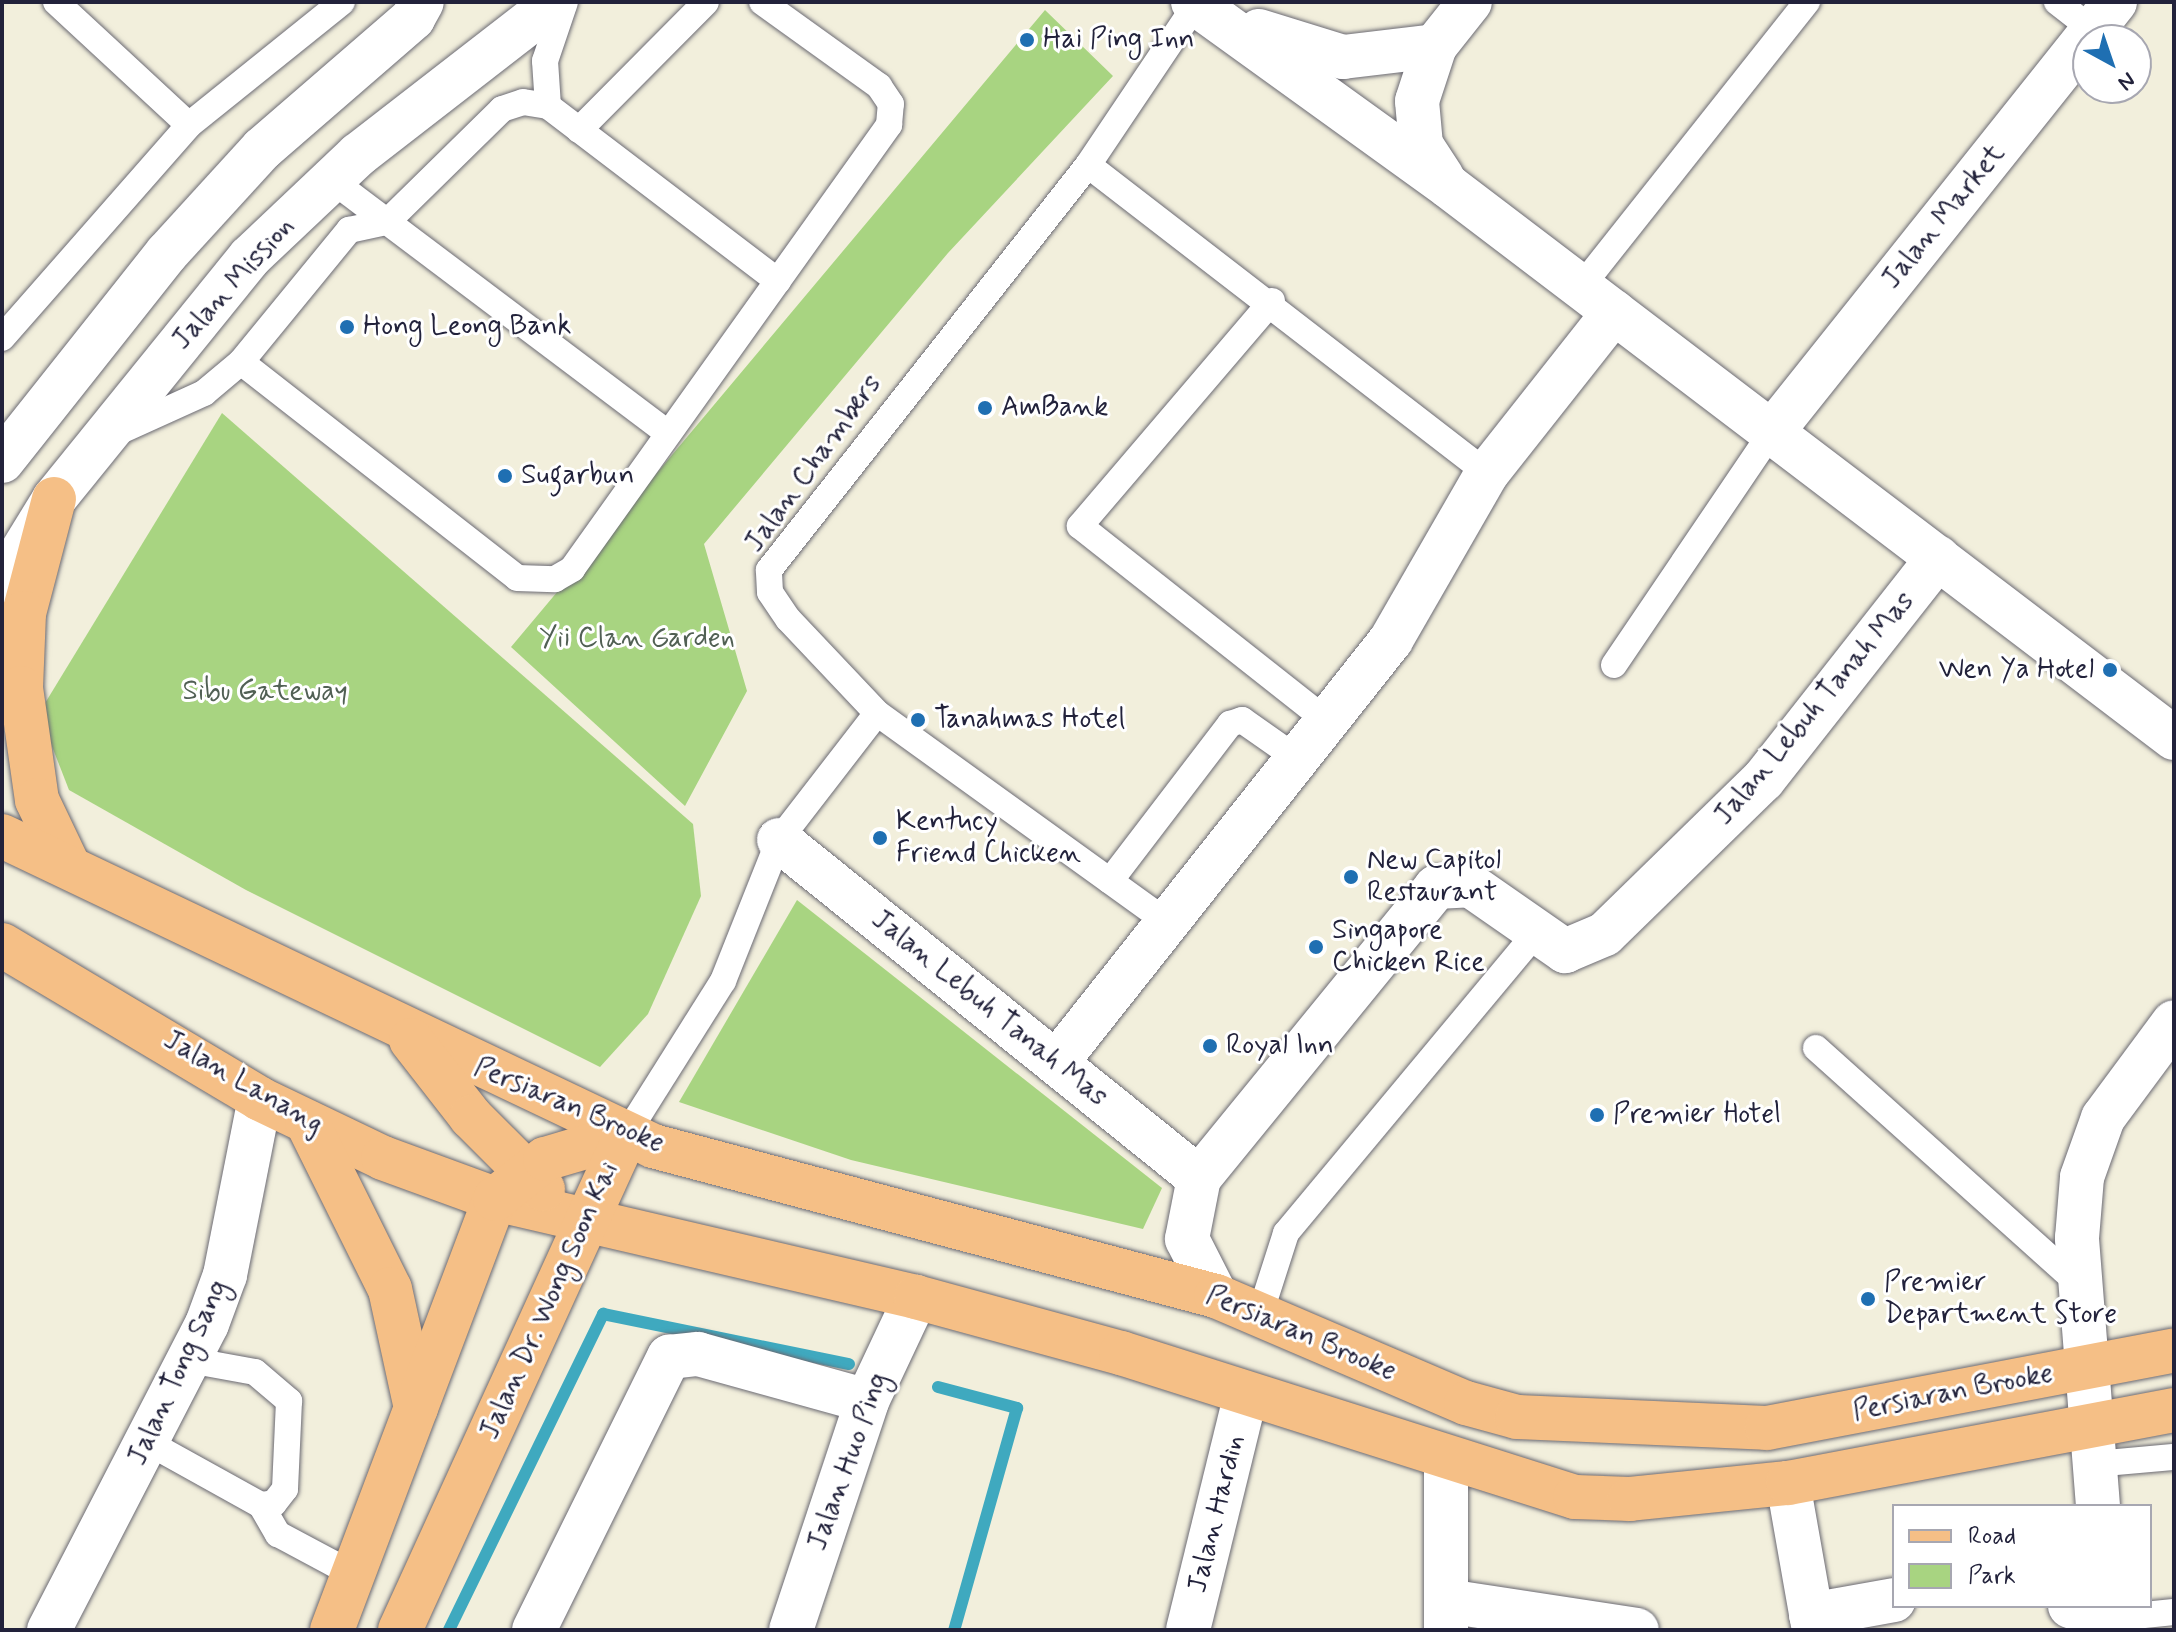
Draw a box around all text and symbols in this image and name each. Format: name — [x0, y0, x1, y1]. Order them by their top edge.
place label: Hai Ping Inn — [1043, 23, 1193, 57]
north arrow — [2072, 24, 2152, 104]
marker: Hai Ping Inn — [1018, 31, 1036, 49]
text: N — [2112, 65, 2141, 96]
street label: Jalan Market — [1876, 139, 2012, 295]
street label: Jalan Mission — [166, 211, 302, 357]
place label: Hong Leong Bank — [363, 310, 571, 344]
marker: Hong Leong Bank — [338, 318, 356, 336]
street label: Jalan Chambers — [738, 369, 890, 559]
place label: AmBank — [1001, 391, 1108, 425]
marker: AmBank — [976, 399, 994, 417]
place label: Sugarbun — [521, 459, 635, 493]
marker: Sugarbun — [496, 467, 514, 485]
street label: Jalan Lebuh Tanah Mas — [1710, 589, 1920, 829]
park label: Yii Clan Garden — [540, 622, 734, 656]
place label: Wen Ya Hotel — [1936, 653, 2094, 687]
marker: Wen Ya Hotel — [2101, 661, 2119, 679]
park label: Sibu Gateway — [184, 675, 346, 709]
place label: Tanahmas Hotel — [934, 703, 1118, 737]
marker: Tanahmas Hotel — [909, 711, 927, 729]
place label: Kentucy Friend Chicken — [896, 805, 1078, 871]
marker: Kentucy Friend Chicken — [871, 829, 889, 847]
place label: New Capitol Restaurant — [1367, 844, 1507, 910]
marker: New Capitol Restaurant — [1342, 868, 1360, 886]
street label: Jalan Lebuh Tanah Mas — [867, 906, 1111, 1112]
place label: Singapore Chicken Rice — [1332, 914, 1482, 980]
marker: Singapore Chicken Rice — [1307, 938, 1325, 956]
street label: Jalan Lanang — [159, 1025, 327, 1141]
place label: Royal Inn — [1226, 1029, 1340, 1063]
marker: Royal Inn — [1201, 1037, 1219, 1055]
street label: Persiaran Brooke — [469, 1051, 669, 1161]
place label: Premier Hotel — [1613, 1098, 1780, 1132]
marker: Premier Hotel — [1588, 1106, 1606, 1124]
street label: Jalan Dr. Wong Soon Kai — [473, 1157, 627, 1445]
place label: Premier Department Store — [1884, 1266, 2117, 1332]
street label: Jalan Tong Sang — [121, 1274, 237, 1472]
street label: Persiaran Brooke — [1201, 1279, 1401, 1389]
marker: Premier Department Store — [1859, 1290, 1877, 1308]
street label: Persiaran Brooke — [1850, 1357, 2056, 1429]
street label: Jalan Huo Ping — [802, 1371, 896, 1553]
street label: Jalan Hardin — [1181, 1433, 1253, 1595]
legend — [1892, 1504, 2152, 1608]
text: Road — [1968, 1521, 2016, 1552]
text: Park — [1968, 1561, 2016, 1592]

